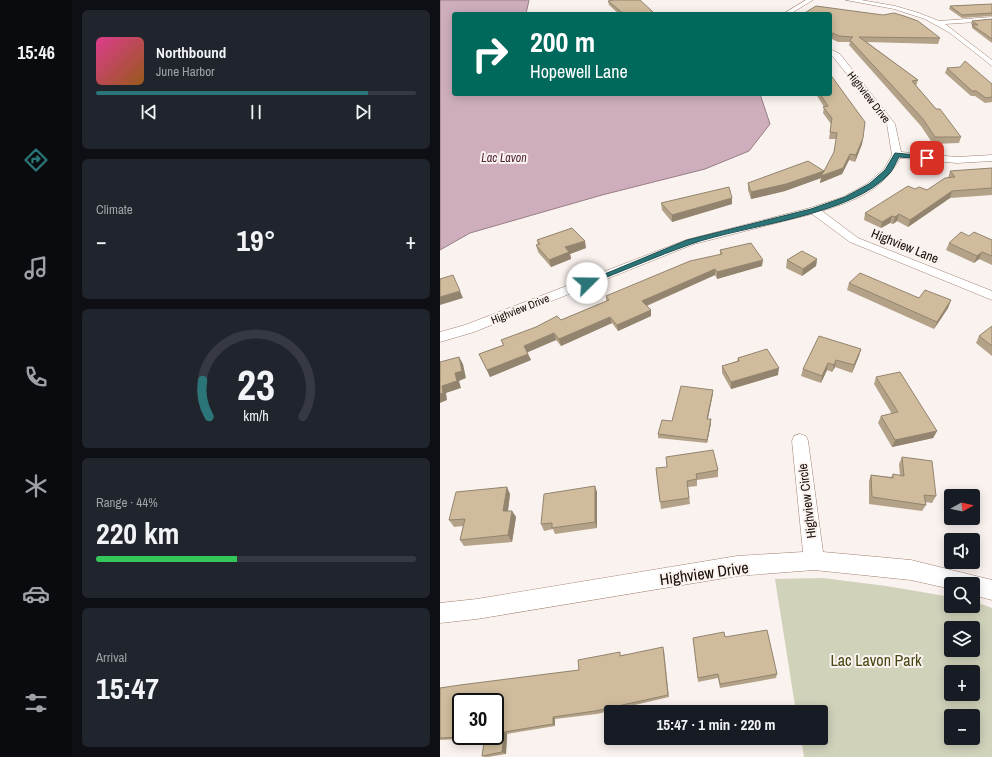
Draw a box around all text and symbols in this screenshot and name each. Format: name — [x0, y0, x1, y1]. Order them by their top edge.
text: 200 m — [530, 23, 595, 61]
icon: right — [464, 28, 516, 80]
text: 15:46 — [17, 40, 55, 65]
text: Northbound — [156, 42, 226, 63]
text: Hopewell Lane — [530, 59, 628, 84]
text: June Harbor — [156, 63, 215, 80]
street label: Highview Drive — [845, 68, 893, 126]
icon: previous — [138, 101, 160, 123]
icon: pause — [245, 101, 267, 123]
icon: next — [352, 101, 374, 123]
pin — [910, 141, 944, 175]
icon: directions — [22, 146, 50, 174]
icon: arrive — [916, 147, 938, 169]
water label: Lac Lavon — [481, 150, 527, 166]
text: Climate — [96, 201, 133, 218]
text: 19° — [236, 220, 276, 260]
street label: Highview Lane — [869, 225, 941, 267]
text: − — [96, 226, 107, 256]
text: + — [405, 226, 416, 256]
icon: music — [22, 254, 50, 282]
position arrow — [566, 262, 608, 304]
street label: Highview Drive — [489, 291, 551, 327]
text: 23 — [237, 356, 275, 412]
icon: phone — [22, 363, 50, 391]
text: km/h — [243, 405, 269, 424]
street label: Highview Circle — [794, 463, 820, 539]
icon: climate — [22, 472, 50, 500]
north arrow — [944, 489, 980, 525]
map controls — [944, 489, 980, 745]
text: Range · 44% — [96, 494, 158, 511]
text: 220 km — [96, 513, 179, 553]
button: sound — [944, 533, 980, 569]
street label: Highview Drive — [658, 556, 750, 590]
button: search — [944, 577, 980, 613]
icon: car — [22, 580, 50, 608]
button: layers — [944, 621, 980, 657]
text: Arrival — [96, 649, 127, 666]
park label: Lac Lavon Park — [830, 649, 922, 671]
button: + — [944, 665, 980, 701]
text: 15:47 — [96, 668, 159, 708]
icon: filters — [22, 689, 50, 717]
speed limit sign: 30 — [452, 693, 504, 745]
button: − — [944, 709, 980, 745]
text: 15:47 · 1 min · 220 m — [657, 714, 775, 735]

